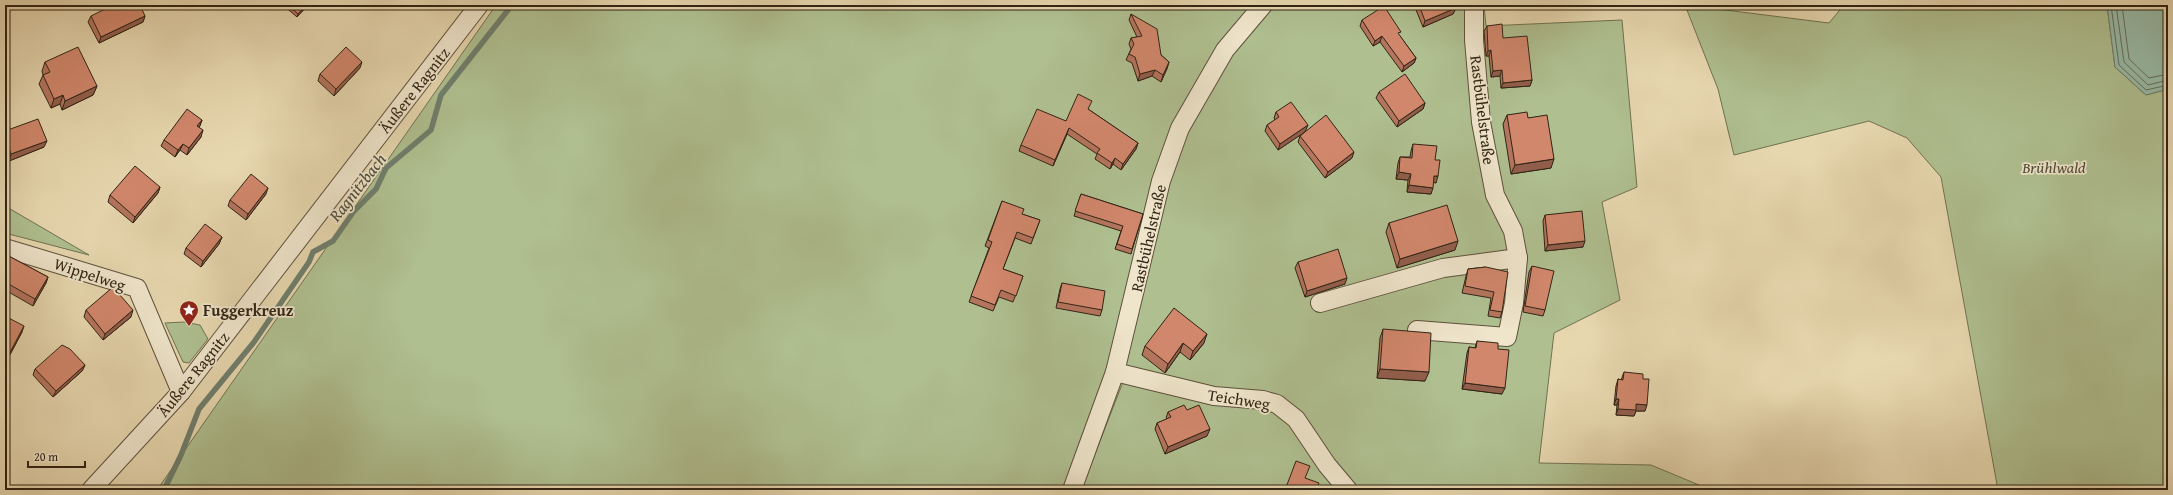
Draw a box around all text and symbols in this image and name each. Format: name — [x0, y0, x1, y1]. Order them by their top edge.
street label: Äußere Ragnitz — [373, 42, 455, 138]
street label: Rastbühelstraße — [1464, 54, 1502, 166]
water label: Ragnitzbach — [322, 147, 392, 227]
park label: Brühlwald — [2021, 155, 2086, 179]
street label: Rastbühelstraße — [1124, 182, 1172, 294]
street label: Wippelweg — [51, 251, 129, 297]
place label: Fuggerkreuz — [203, 298, 294, 322]
place icon: Fuggerkreuz — [178, 299, 200, 327]
street label: Äußere Ragnitz — [151, 326, 235, 422]
street label: Teichweg — [1206, 382, 1272, 416]
scale bar — [28, 443, 85, 469]
text: 20 m — [34, 448, 58, 465]

